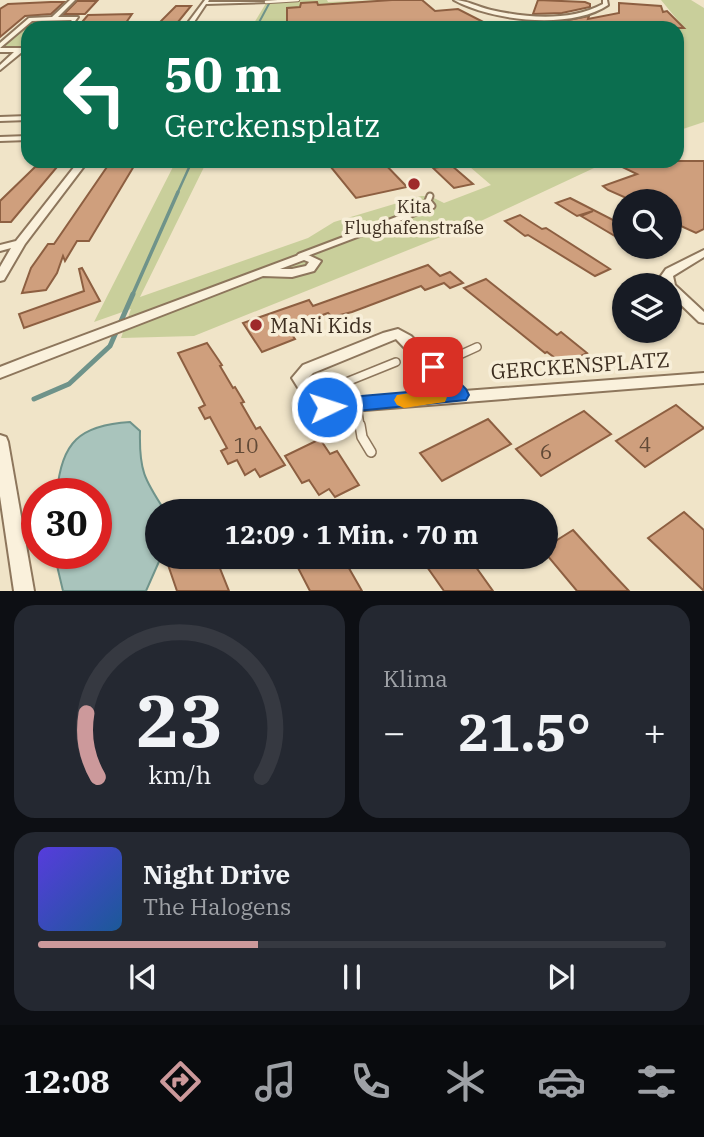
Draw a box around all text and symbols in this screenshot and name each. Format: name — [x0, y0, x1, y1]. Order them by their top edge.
text: 50 m — [164, 42, 282, 105]
icon: left — [49, 49, 140, 140]
text: Gerckensplatz — [164, 104, 380, 146]
marker: Kita Flughafenstraße — [406, 176, 422, 192]
map controls — [612, 189, 682, 343]
button: search — [612, 189, 682, 259]
place label: Kita Flughafenstraße — [344, 195, 484, 239]
button: layers — [612, 273, 682, 343]
place label: MaNi Kids — [270, 311, 372, 339]
marker: MaNi Kids — [248, 317, 264, 333]
pin — [403, 337, 463, 397]
street label: GERCKENSPLATZ — [490, 345, 670, 385]
icon: arrive — [414, 348, 452, 386]
position arrow — [290, 370, 364, 444]
house number: 4 — [639, 430, 651, 458]
house number: 10 — [233, 431, 259, 459]
house number: 6 — [540, 437, 552, 465]
speed limit sign: 30 — [21, 478, 112, 569]
text: 12:09 · 1 Min. · 70 m — [225, 517, 478, 551]
text: Klima — [383, 663, 448, 693]
text: 23 — [136, 673, 223, 768]
text: 21.5° — [458, 698, 591, 765]
text: − — [383, 707, 406, 756]
text: + — [643, 707, 666, 756]
text: km/h — [148, 758, 211, 791]
text: Night Drive — [143, 857, 290, 891]
text: The Halogens — [143, 891, 291, 921]
icon: previous — [124, 958, 162, 996]
icon: pause — [333, 958, 371, 996]
icon: next — [542, 958, 580, 996]
icon: directions — [156, 1057, 205, 1106]
icon: music — [251, 1057, 300, 1106]
icon: phone — [346, 1057, 395, 1106]
icon: climate — [441, 1057, 490, 1106]
icon: car — [537, 1057, 586, 1106]
icon: filters — [632, 1057, 681, 1106]
text: 12:08 — [23, 1060, 110, 1102]

